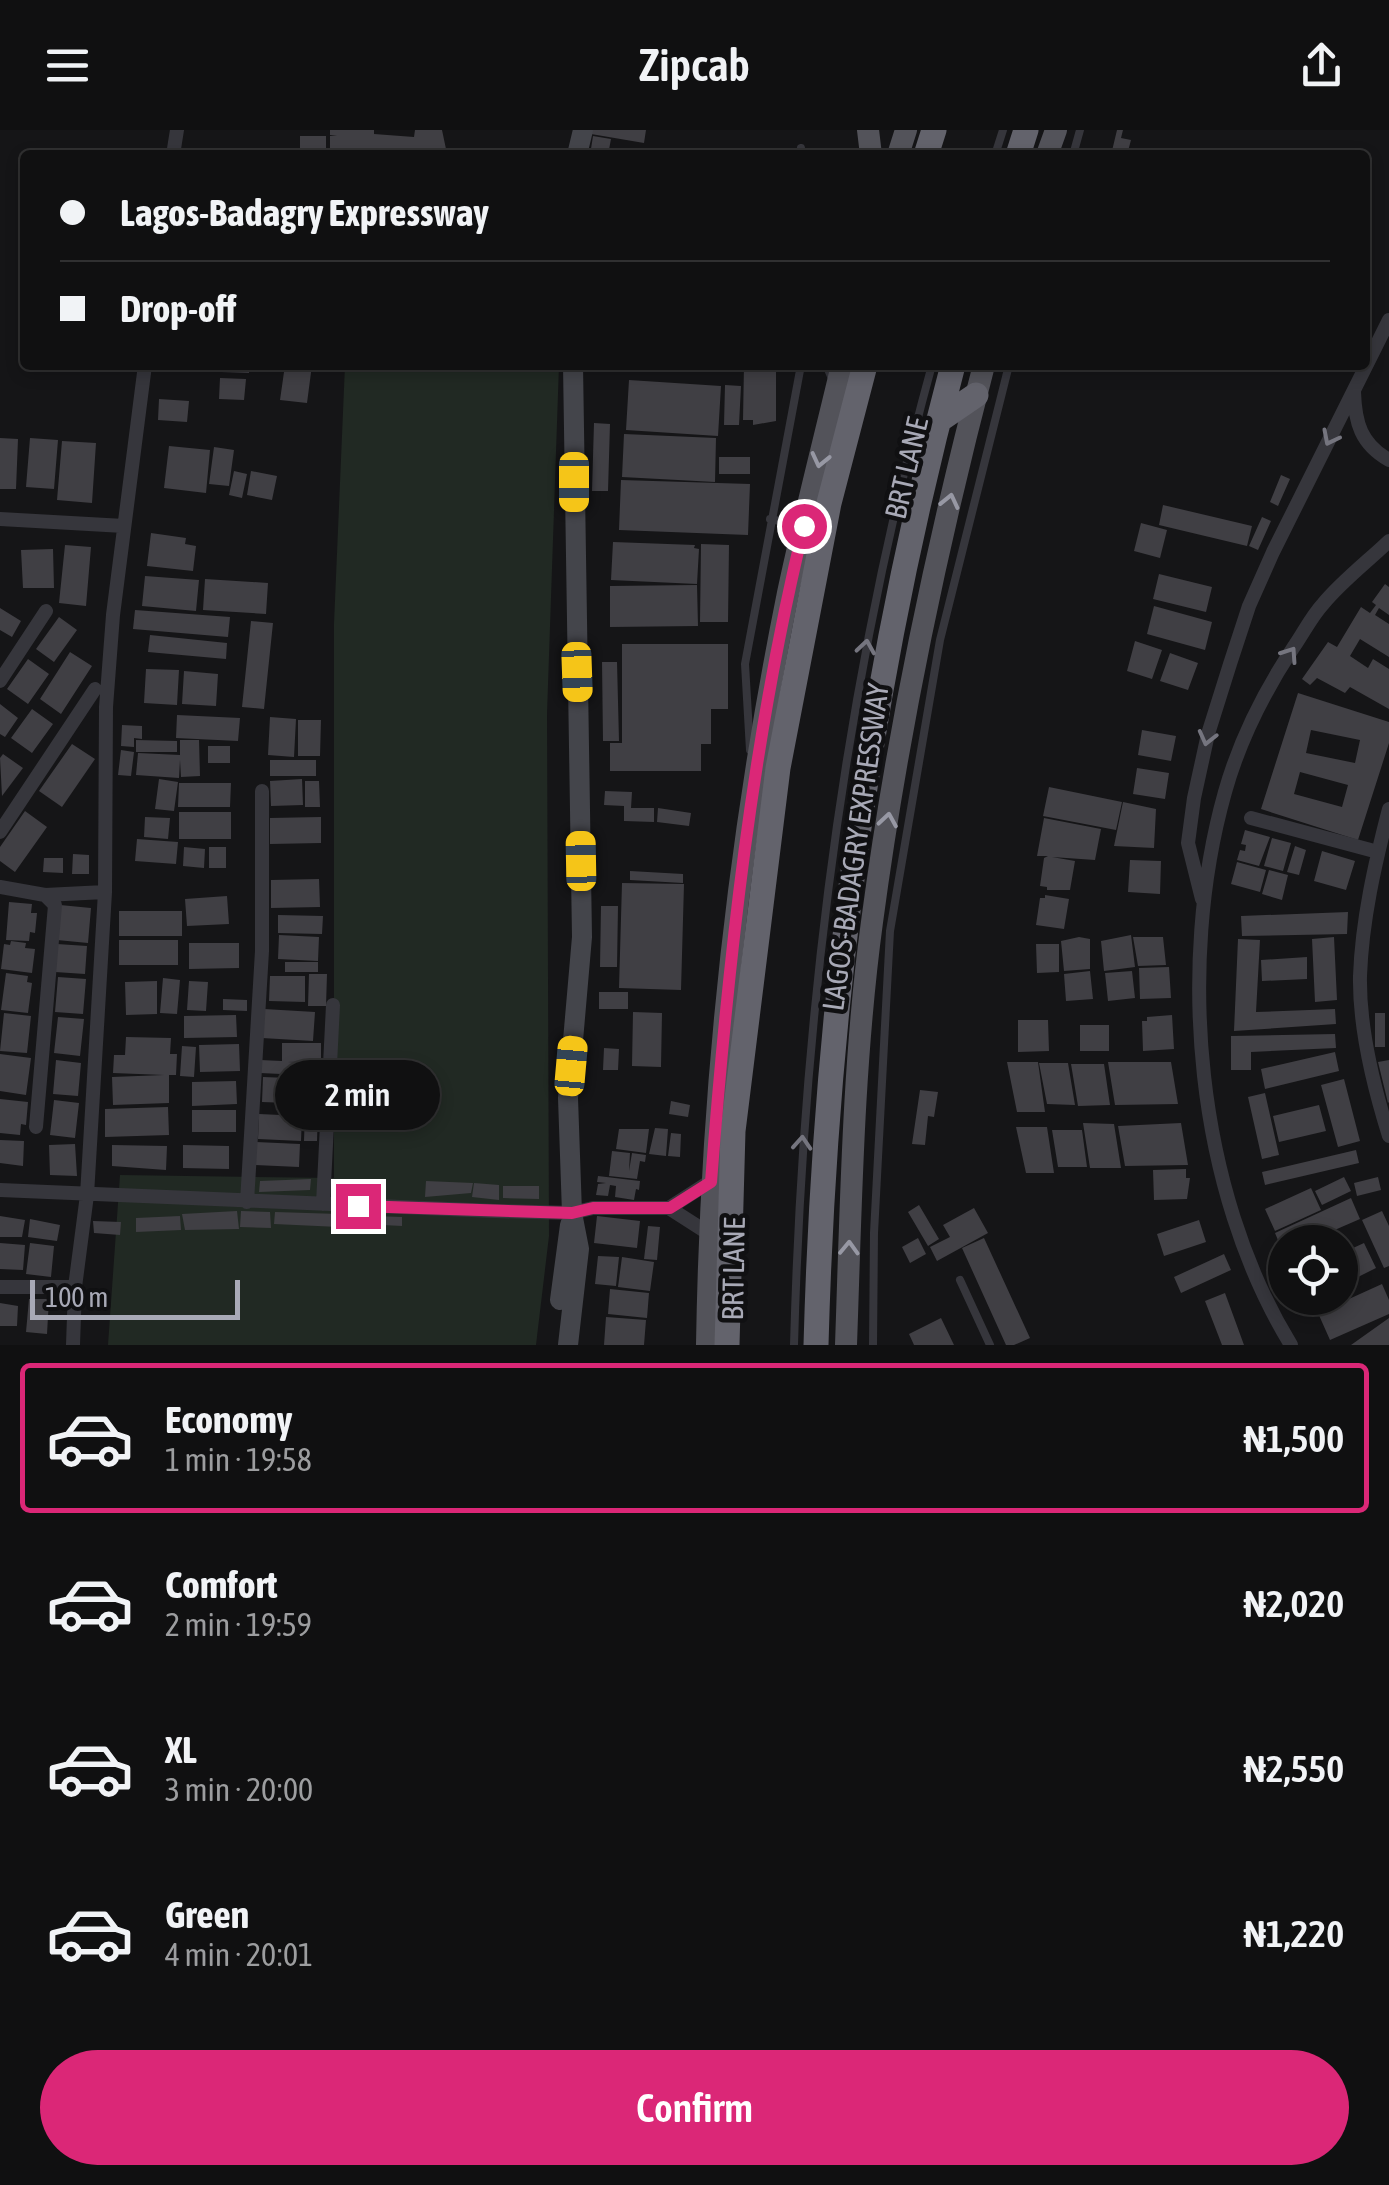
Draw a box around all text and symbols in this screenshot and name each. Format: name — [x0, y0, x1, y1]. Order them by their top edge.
icon: menu — [40, 38, 95, 93]
icon: share — [1294, 38, 1349, 93]
text: Zipcab — [639, 39, 750, 91]
text: Lagos-Badagry Expressway — [120, 191, 489, 234]
text: Drop-off — [120, 287, 236, 330]
street label: BRT LANE — [878, 414, 934, 522]
one-way arrow — [1323, 428, 1342, 446]
one-way arrow — [811, 451, 832, 468]
car — [559, 452, 589, 512]
one-way arrow — [939, 493, 960, 510]
route start — [782, 504, 827, 549]
one-way arrow — [855, 639, 876, 655]
car — [561, 641, 593, 703]
one-way arrow — [1277, 646, 1296, 664]
street label: LAGOS-BADAGRY EXPRESSWAY — [815, 681, 895, 1013]
one-way arrow — [1198, 729, 1219, 746]
one-way arrow — [877, 811, 898, 828]
car — [565, 831, 597, 891]
car — [553, 1035, 589, 1097]
callout: 2 min — [276, 1061, 440, 1131]
text: 2 min — [325, 1076, 390, 1113]
one-way arrow — [790, 1134, 812, 1150]
route end — [336, 1184, 381, 1229]
street label: BRT LANE — [715, 1217, 751, 1321]
map controls — [1268, 1225, 1358, 1315]
button: locate — [1268, 1225, 1358, 1315]
one-way arrow — [839, 1239, 860, 1255]
scale bar — [30, 1275, 240, 1320]
text: 100 m — [45, 1281, 108, 1313]
icon: car — [45, 1393, 135, 1483]
text: Economy — [165, 1398, 292, 1441]
text: ₦1,500 — [1243, 1417, 1344, 1460]
text: 1 min · 19:58 — [165, 1441, 312, 1478]
icon: car — [45, 1558, 135, 1648]
text: Comfort — [165, 1563, 277, 1606]
text: ₦2,020 — [1243, 1582, 1344, 1625]
text: 2 min · 19:59 — [165, 1606, 312, 1643]
icon: car — [45, 1723, 135, 1813]
text: XL — [165, 1728, 197, 1771]
text: ₦2,550 — [1243, 1747, 1344, 1790]
text: 3 min · 20:00 — [165, 1771, 313, 1808]
icon: car — [45, 1888, 135, 1978]
text: Green — [165, 1893, 249, 1936]
text: ₦1,220 — [1243, 1912, 1344, 1955]
text: 4 min · 20:01 — [165, 1936, 313, 1973]
button: Confirm — [40, 2050, 1349, 2165]

